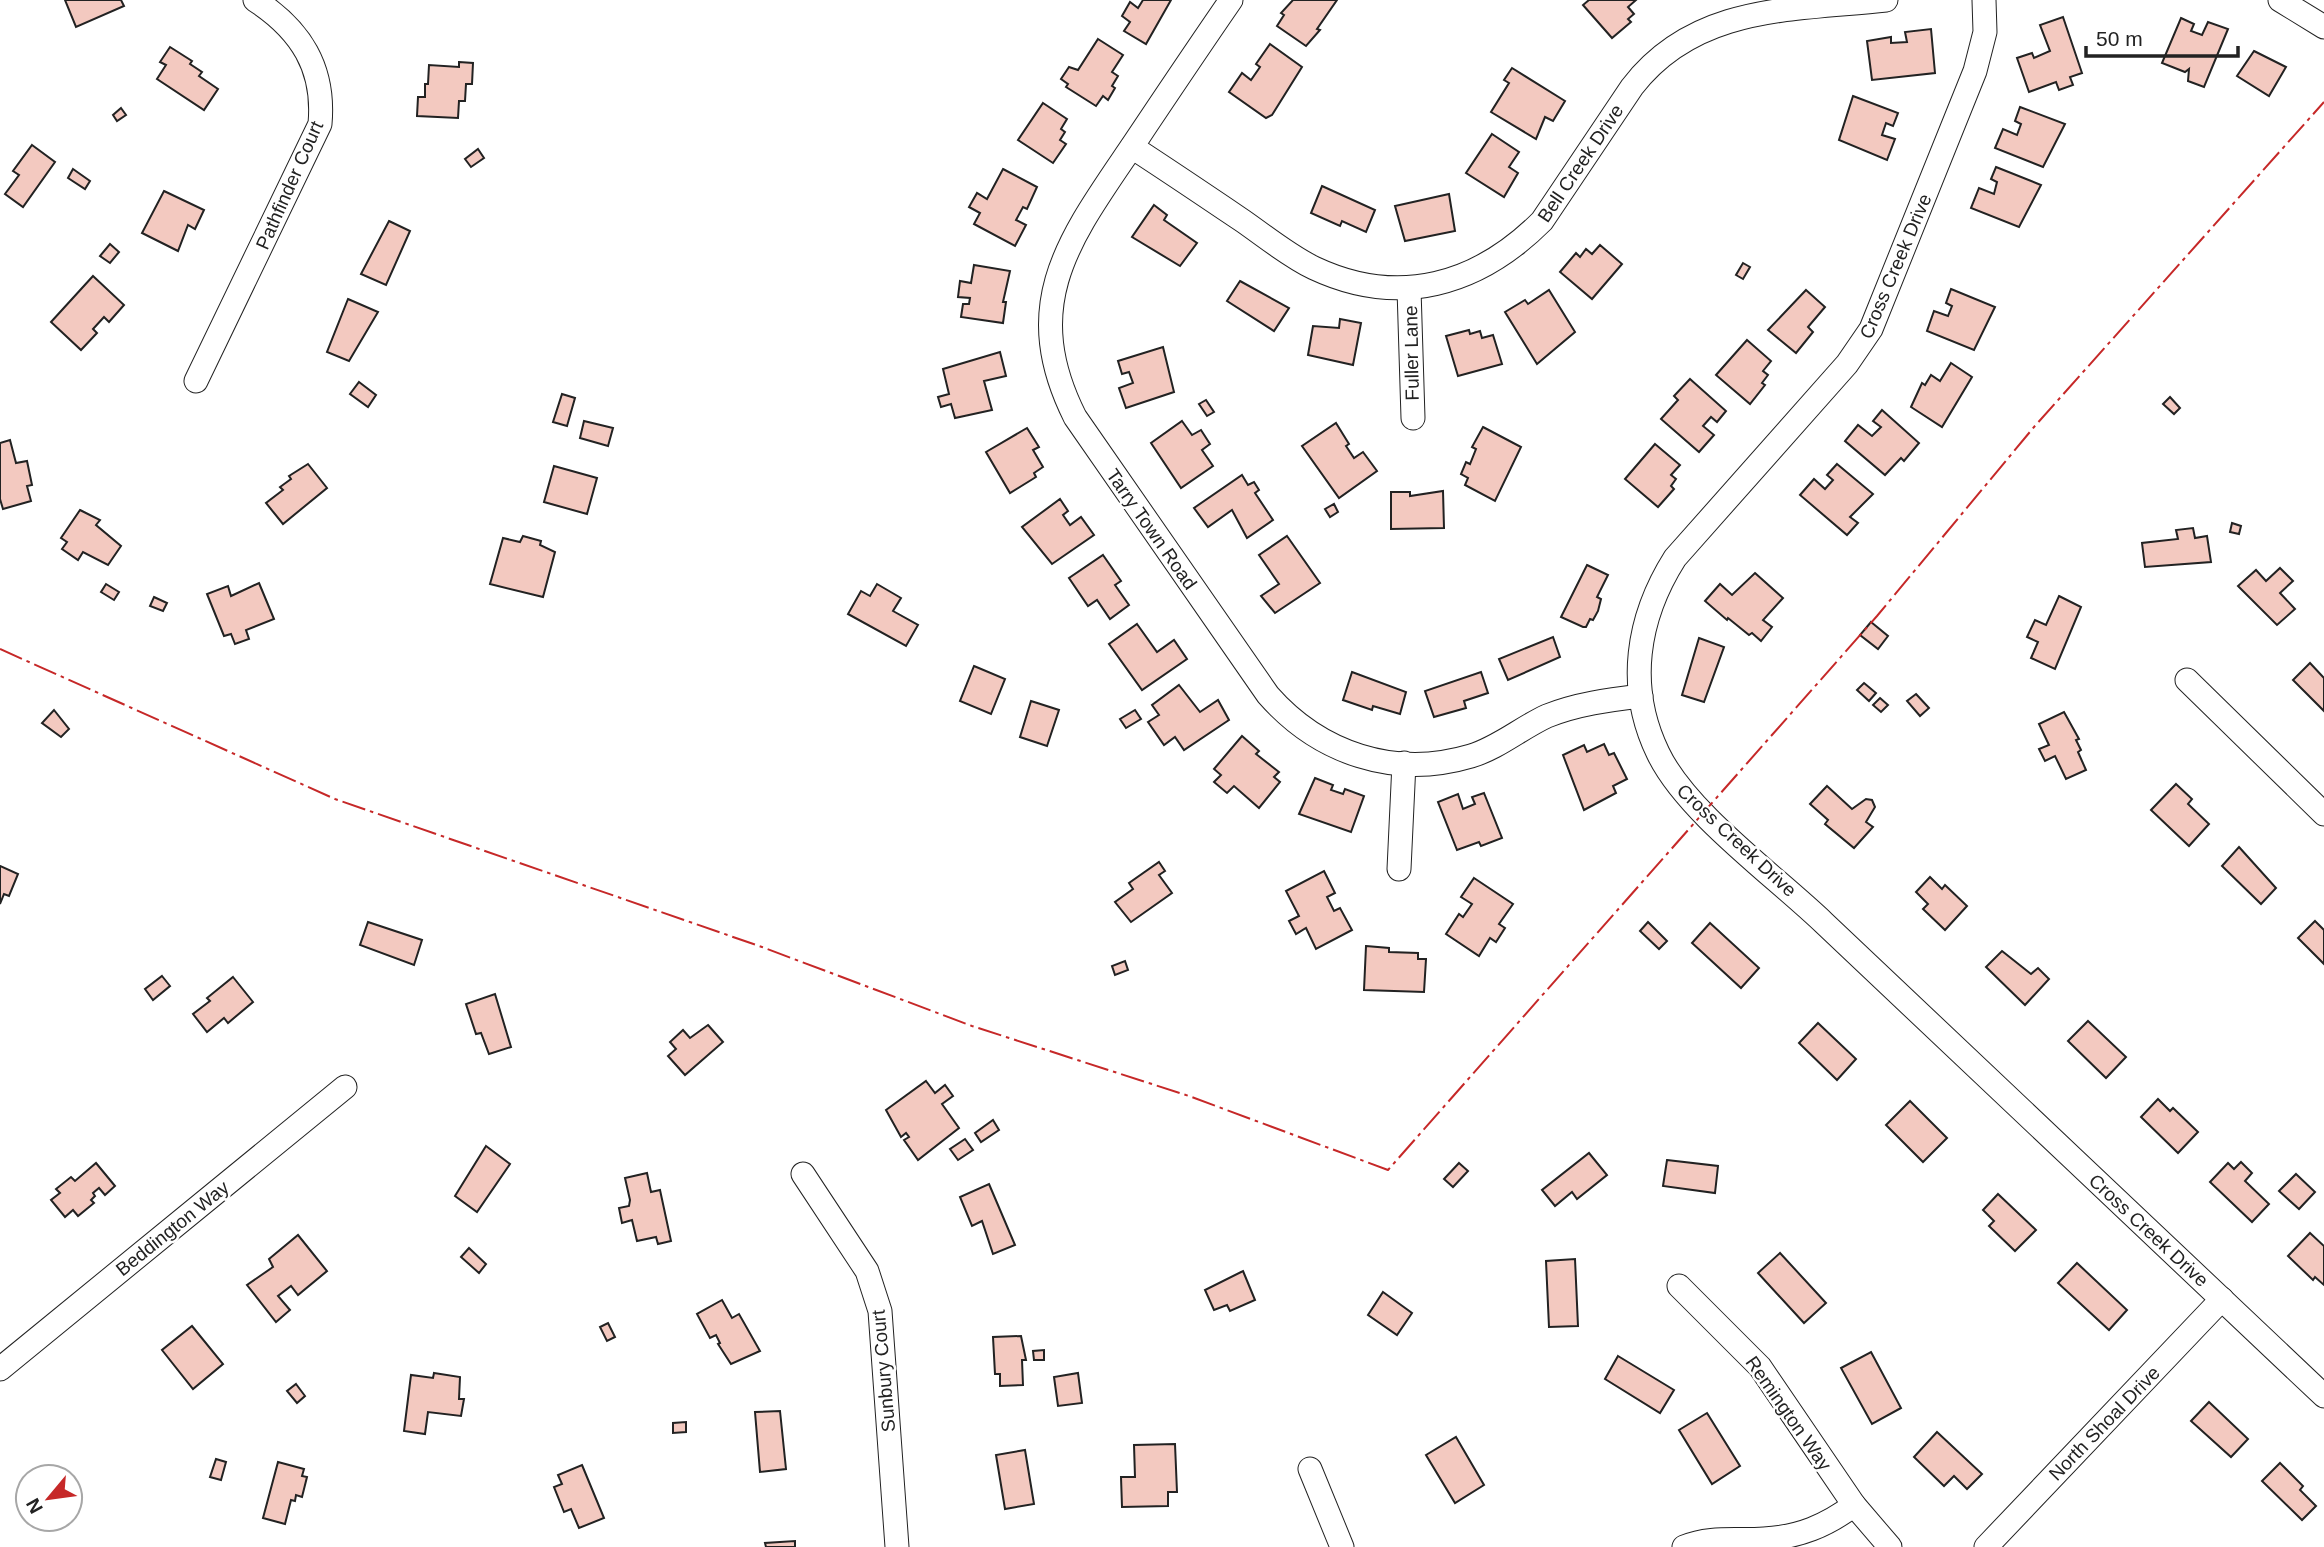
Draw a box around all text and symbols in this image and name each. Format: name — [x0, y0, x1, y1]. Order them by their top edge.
scale bar — [2086, 14, 2238, 58]
text: 50 m — [2096, 27, 2143, 50]
street label: Bell Creek Drive — [1533, 101, 1627, 226]
street label: Pathfinder Court — [252, 117, 327, 253]
street label: Cross Creek Drive — [1855, 191, 1935, 342]
street label: Fuller Lane — [1400, 305, 1423, 401]
street label: Tarry Town Road — [1102, 465, 1201, 594]
street label: Cross Creek Drive — [1673, 780, 1801, 901]
street label: Cross Creek Drive — [2085, 1170, 2213, 1291]
street label: Beddington Way — [112, 1176, 233, 1280]
street label: Sunbury Court — [868, 1308, 899, 1433]
street label: Remington Way — [1741, 1352, 1836, 1475]
street label: North Shoal Drive — [2045, 1362, 2164, 1485]
north arrow — [14, 1463, 84, 1533]
text: N — [22, 1495, 47, 1517]

